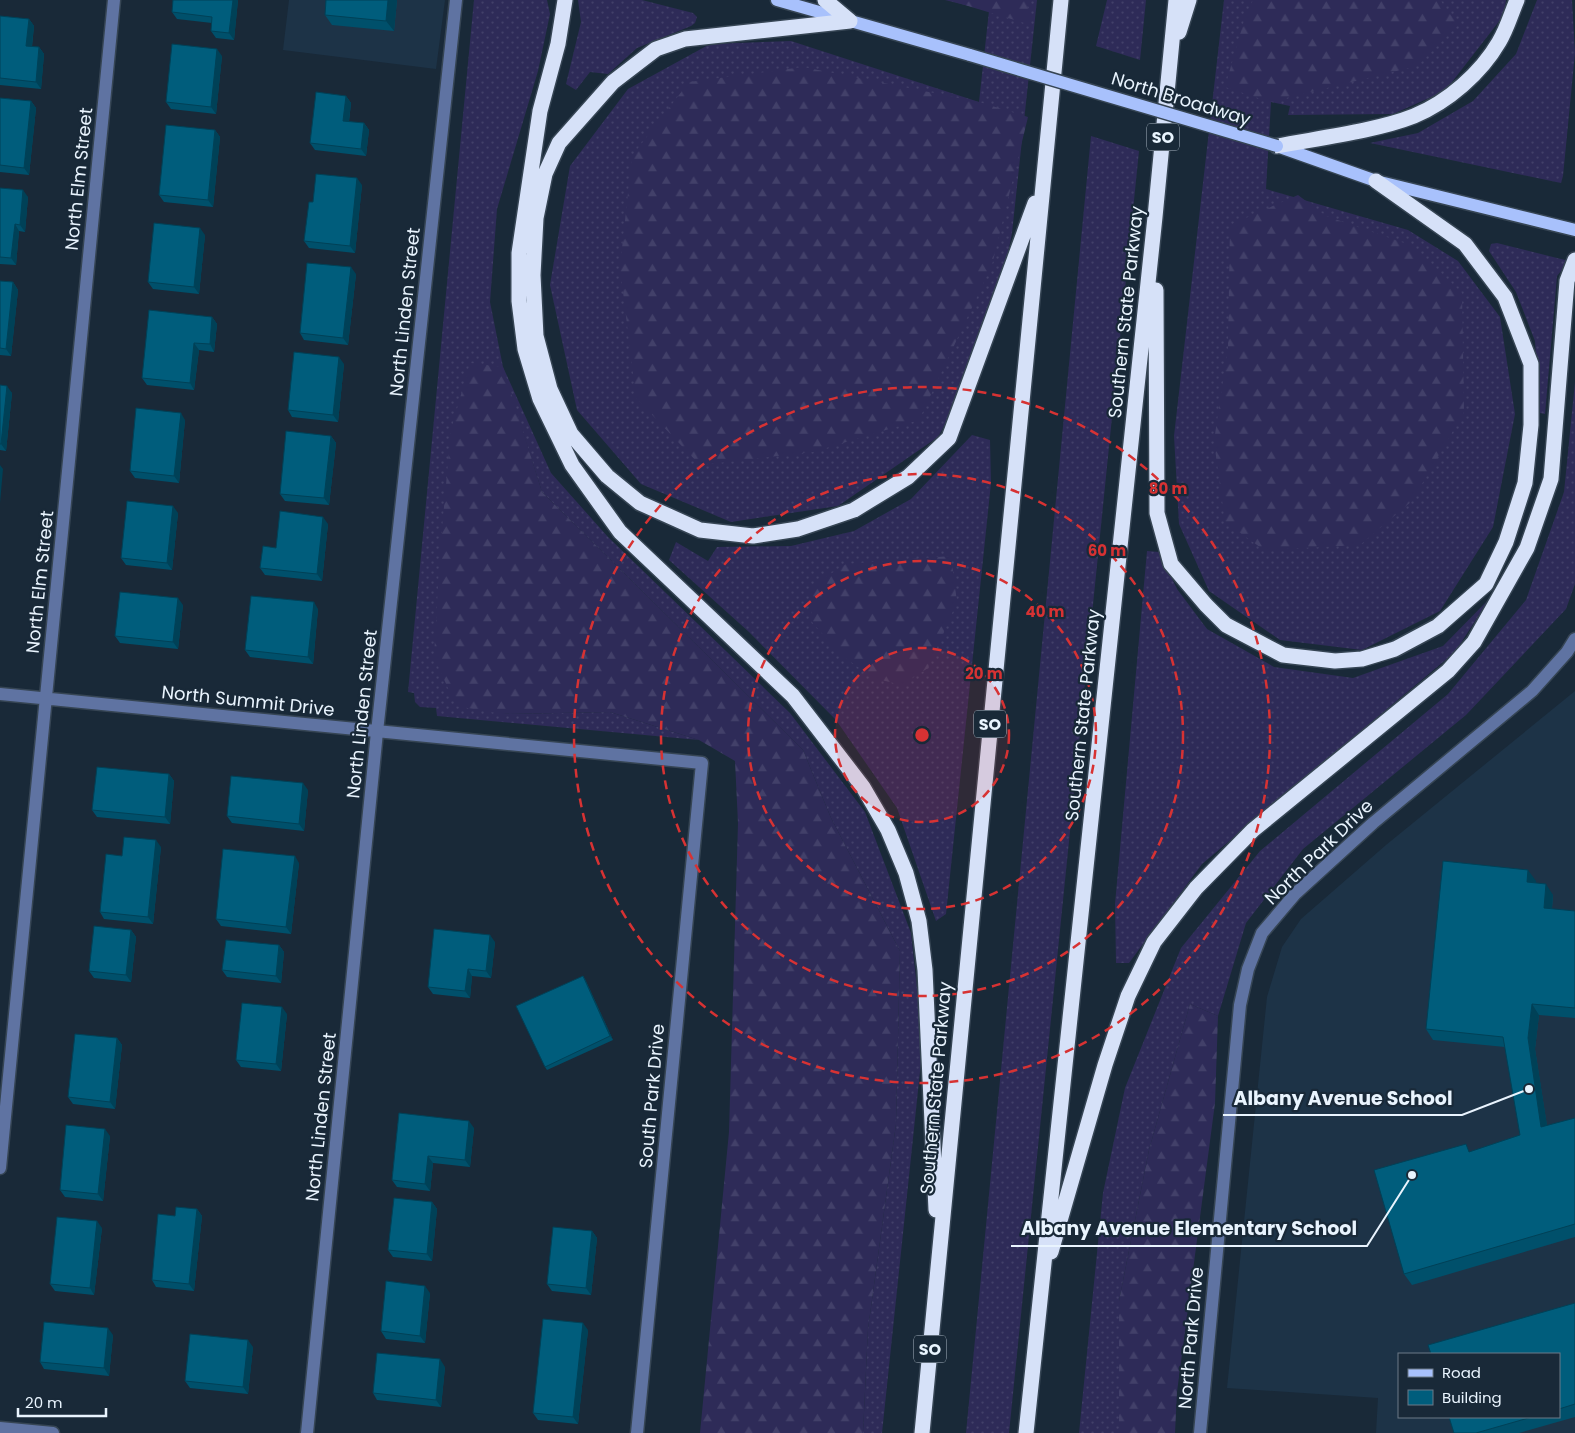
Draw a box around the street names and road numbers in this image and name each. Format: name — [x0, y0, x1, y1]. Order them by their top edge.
street label: North Broadway — [1108, 65, 1254, 132]
street label: North Elm Street — [59, 106, 98, 252]
road number: SO — [1147, 124, 1179, 150]
street label: Southern State Parkway — [1102, 205, 1149, 419]
street label: North Linden Street — [383, 226, 426, 398]
street label: North Elm Street — [20, 509, 59, 655]
street label: Southern State Parkway — [1059, 608, 1106, 822]
street label: North Linden Street — [340, 628, 383, 800]
street label: North Summit Drive — [160, 679, 336, 722]
road number: SO — [974, 711, 1006, 738]
street label: North Park Drive — [1259, 793, 1379, 910]
street label: Southern State Parkway — [914, 981, 957, 1195]
street label: South Park Drive — [633, 1023, 670, 1169]
street label: North Linden Street — [299, 1031, 342, 1203]
street label: North Park Drive — [1172, 1266, 1209, 1410]
road number: SO — [914, 1336, 946, 1362]

